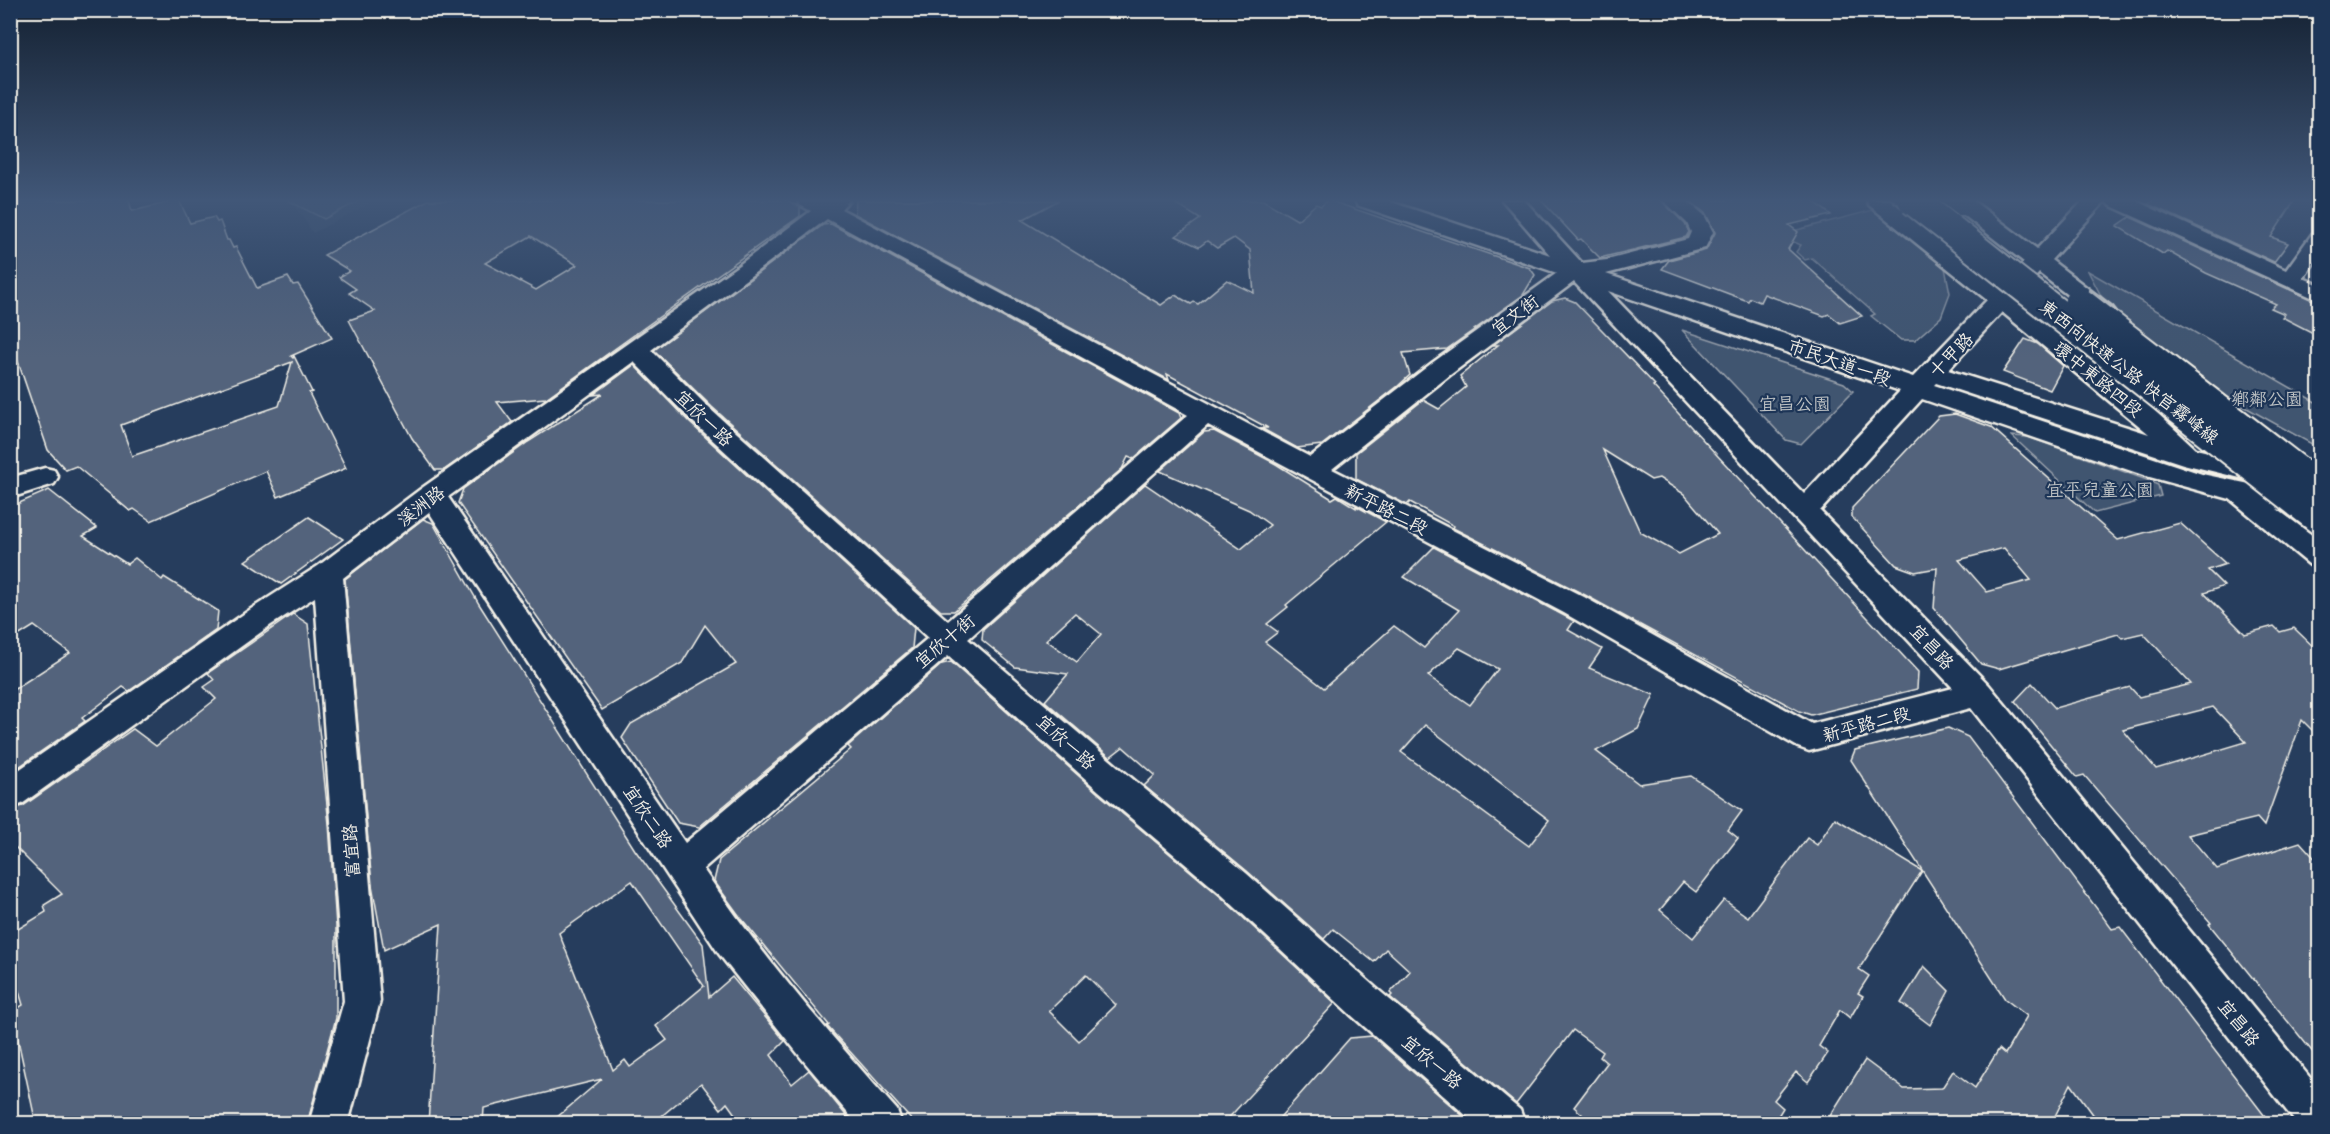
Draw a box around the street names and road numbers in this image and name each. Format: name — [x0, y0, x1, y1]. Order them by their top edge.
street label: 宜文街 — [1484, 287, 1544, 341]
street label: 東西向快速公路 快官霧峰線 — [2034, 292, 2226, 450]
street label: 十甲路 — [1922, 325, 1978, 383]
street label: 市民大道一段 — [1785, 331, 1895, 391]
street label: 環中東路四段 — [2049, 334, 2149, 422]
street label: 宜欣一路 — [670, 382, 740, 452]
street label: 新平路二段 — [1341, 476, 1433, 540]
street label: 溪洲路 — [390, 478, 450, 532]
street label: 宜欣十街 — [908, 607, 980, 673]
street label: 宜昌路 — [1905, 617, 1961, 675]
street label: 新平路二段 — [1819, 698, 1913, 748]
street label: 宜欣一路 — [1031, 707, 1103, 775]
street label: 宜欣二路 — [618, 779, 680, 853]
street label: 富宜路 — [335, 823, 365, 879]
street label: 宜昌路 — [2213, 993, 2267, 1051]
street label: 宜欣一路 — [1397, 1028, 1469, 1094]

